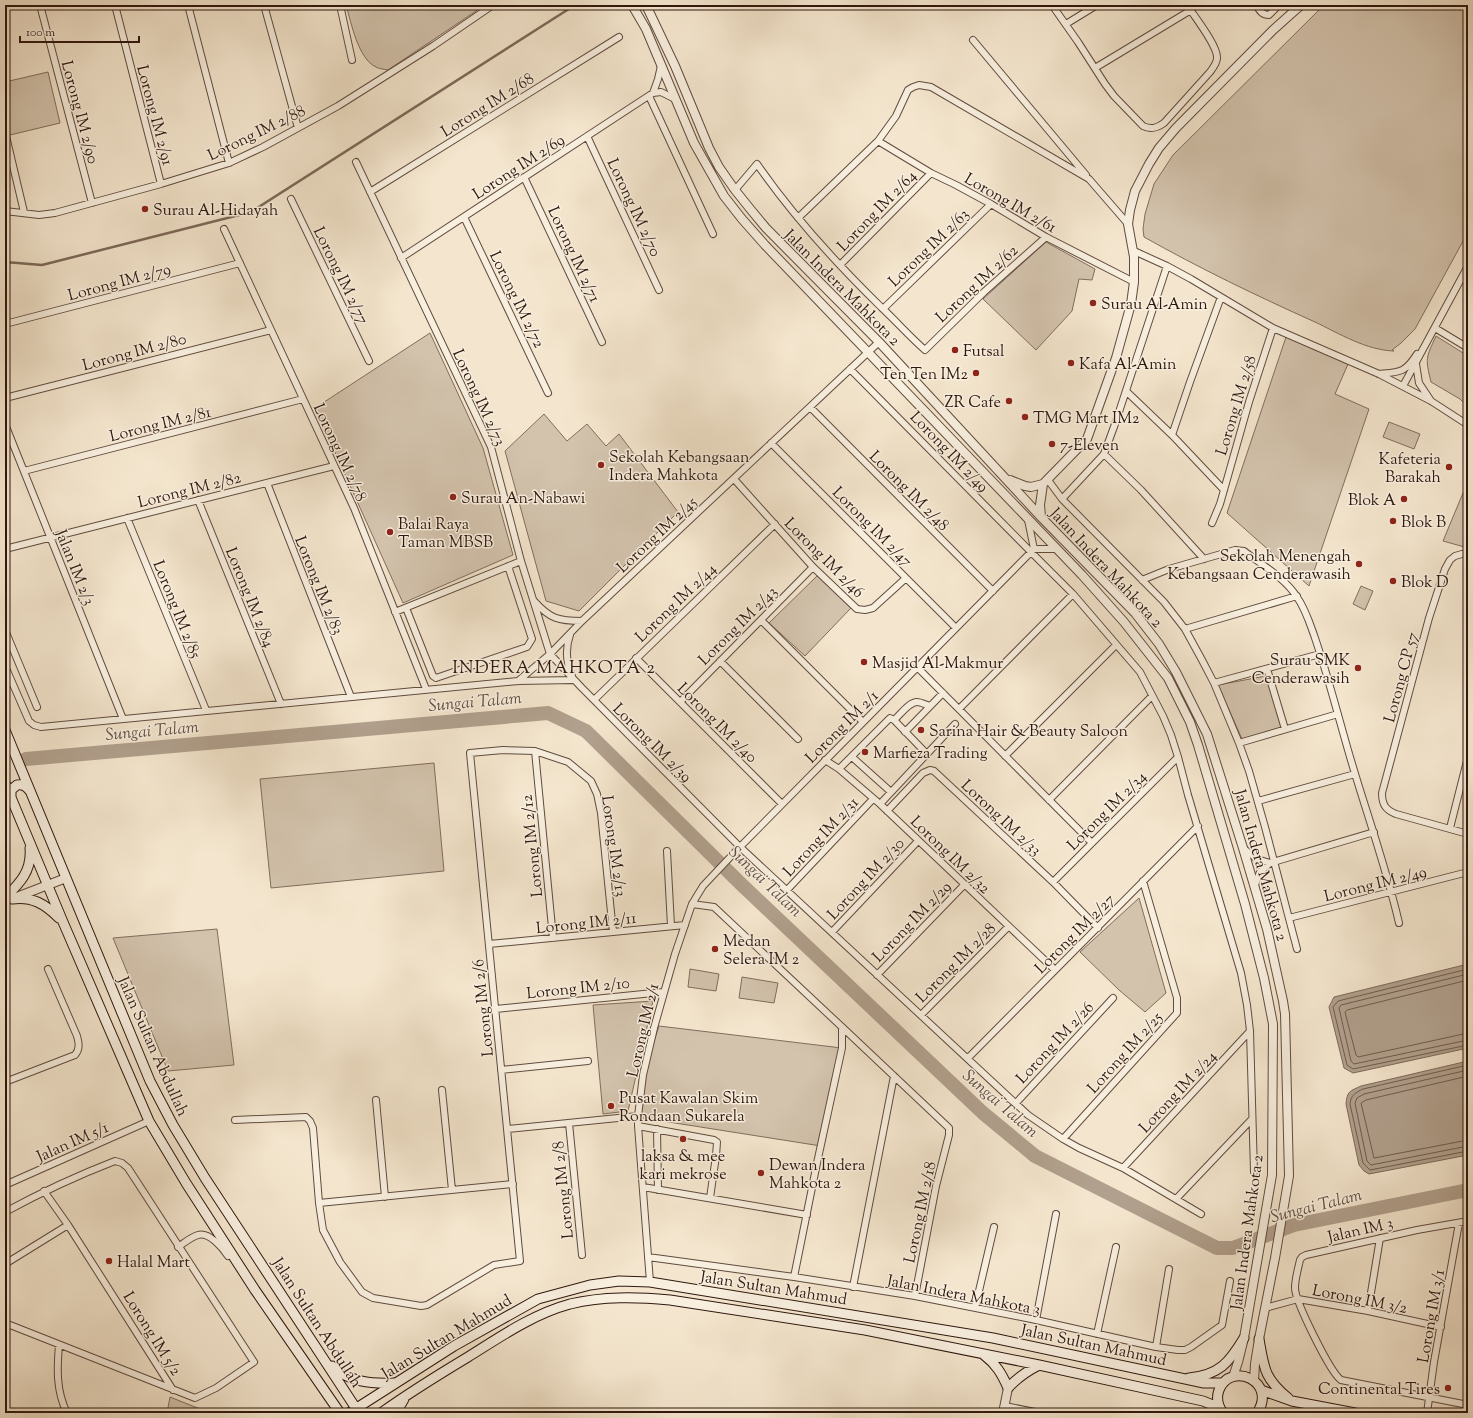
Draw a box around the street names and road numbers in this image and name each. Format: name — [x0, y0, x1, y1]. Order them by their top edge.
street label: Lorong IM 2/90 — [54, 58, 103, 167]
street label: Lorong IM 2/91 — [129, 63, 178, 169]
street label: Lorong IM 2/68 — [437, 68, 539, 144]
street label: Lorong IM 2/88 — [204, 101, 310, 168]
street label: Lorong IM 2/69 — [469, 130, 570, 207]
street label: Lorong IM 2/70 — [600, 155, 666, 261]
street label: Lorong IM 2/64 — [833, 166, 923, 258]
street label: Lorong IM 2/61 — [959, 168, 1061, 240]
street label: Lorong IM 2/71 — [540, 203, 605, 307]
street label: Lorong IM 2/63 — [884, 204, 975, 293]
street label: Lorong IM 2/77 — [306, 223, 373, 329]
street label: Jalan Indera Mahkota 2 — [777, 225, 905, 353]
street label: Lorong IM 2/62 — [931, 240, 1024, 329]
street label: Lorong IM 2/72 — [482, 248, 549, 353]
street label: Lorong IM 2/79 — [66, 259, 174, 308]
street label: Lorong IM 2/80 — [80, 328, 189, 378]
street label: Lorong IM 2/73 — [445, 346, 510, 450]
street label: Lorong IM 2/58 — [1211, 353, 1264, 459]
street label: Lorong IM 2/78 — [306, 400, 372, 506]
street label: Lorong IM 2/81 — [107, 402, 214, 449]
street label: Lorong IM 2/49 — [903, 407, 993, 499]
street label: Lorong IM 2/48 — [863, 446, 954, 537]
street label: Lorong IM 2/82 — [136, 467, 244, 515]
street label: Lorong IM 2/47 — [826, 482, 917, 573]
street label: Lorong IM 2/45 — [612, 492, 704, 579]
street label: Jalan Indera Mahkota 2 — [1043, 503, 1167, 634]
street label: Lorong IM 2/46 — [778, 513, 869, 604]
street label: Jalan IM 2/3 — [48, 526, 99, 609]
street label: Lorong IM 2/83 — [287, 533, 348, 639]
street label: Lorong IM 2/84 — [218, 544, 279, 652]
street label: Lorong IM 2/85 — [146, 557, 206, 663]
street label: Lorong IM 2/44 — [631, 559, 723, 649]
street label: Lorong IM 2/43 — [694, 582, 784, 672]
street label: Lorong CP 57 — [1379, 630, 1425, 725]
street label: Lorong IM 2/40 — [671, 678, 762, 769]
street label: Lorong IM 2/1 — [801, 685, 885, 770]
street label: Lorong IM 2/39 — [606, 699, 696, 789]
street label: Lorong IM 2/34 — [1063, 767, 1153, 857]
street label: Lorong IM 2/33 — [955, 775, 1046, 862]
street label: Jalan Indera Mahkota 2 — [1227, 786, 1292, 945]
street label: Lorong IM 2/31 — [779, 792, 865, 883]
street label: Lorong IM 2/12 — [517, 793, 550, 898]
street label: Lorong IM 2/13 — [594, 794, 631, 898]
street label: Lorong IM 2/32 — [904, 811, 995, 901]
street label: Lorong IM 2/30 — [823, 834, 911, 926]
street label: Lorong IM 2/49 — [1322, 862, 1430, 909]
street label: Lorong IM 2/29 — [868, 877, 958, 969]
street label: Lorong IM 2/27 — [1030, 889, 1121, 980]
street label: Lorong IM 2/11 — [535, 908, 638, 941]
street label: Lorong IM 2/28 — [911, 918, 1002, 1009]
street label: Lorong IM 2/6 — [468, 958, 501, 1058]
street label: Jalan Sultan Abdullah — [110, 973, 193, 1121]
street label: Lorong IM 2/10 — [525, 973, 631, 1006]
street label: Lorong IM 2/1 — [622, 981, 667, 1080]
street label: Lorong IM 2/26 — [1011, 997, 1100, 1090]
street label: Lorong IM 2/25 — [1083, 1007, 1169, 1100]
street label: Lorong IM 2/24 — [1134, 1046, 1223, 1139]
street label: Jalan IM 5/1 — [32, 1117, 113, 1170]
street label: Lorong IM 2/8 — [548, 1140, 581, 1240]
street label: Jalan Indera Mahkota 2 — [1226, 1153, 1271, 1313]
street label: Lorong IM 2/18 — [899, 1160, 943, 1266]
street label: Jalan IM 3 — [1325, 1213, 1396, 1250]
street label: Jalan Sultan Abdullah — [265, 1253, 367, 1393]
street label: Jalan Sultan Mahmud — [698, 1266, 849, 1312]
street label: Lorong IM 3/1 — [1413, 1267, 1452, 1365]
street label: Jalan Indera Mahkota 3 — [884, 1270, 1042, 1323]
street label: Lorong IM 3/2 — [1310, 1280, 1410, 1321]
street label: Lorong IM 5/2 — [116, 1288, 186, 1381]
street label: Jalan Sultan Mahmud — [377, 1290, 517, 1387]
street label: Jalan Sultan Mahmud — [1018, 1320, 1168, 1373]

